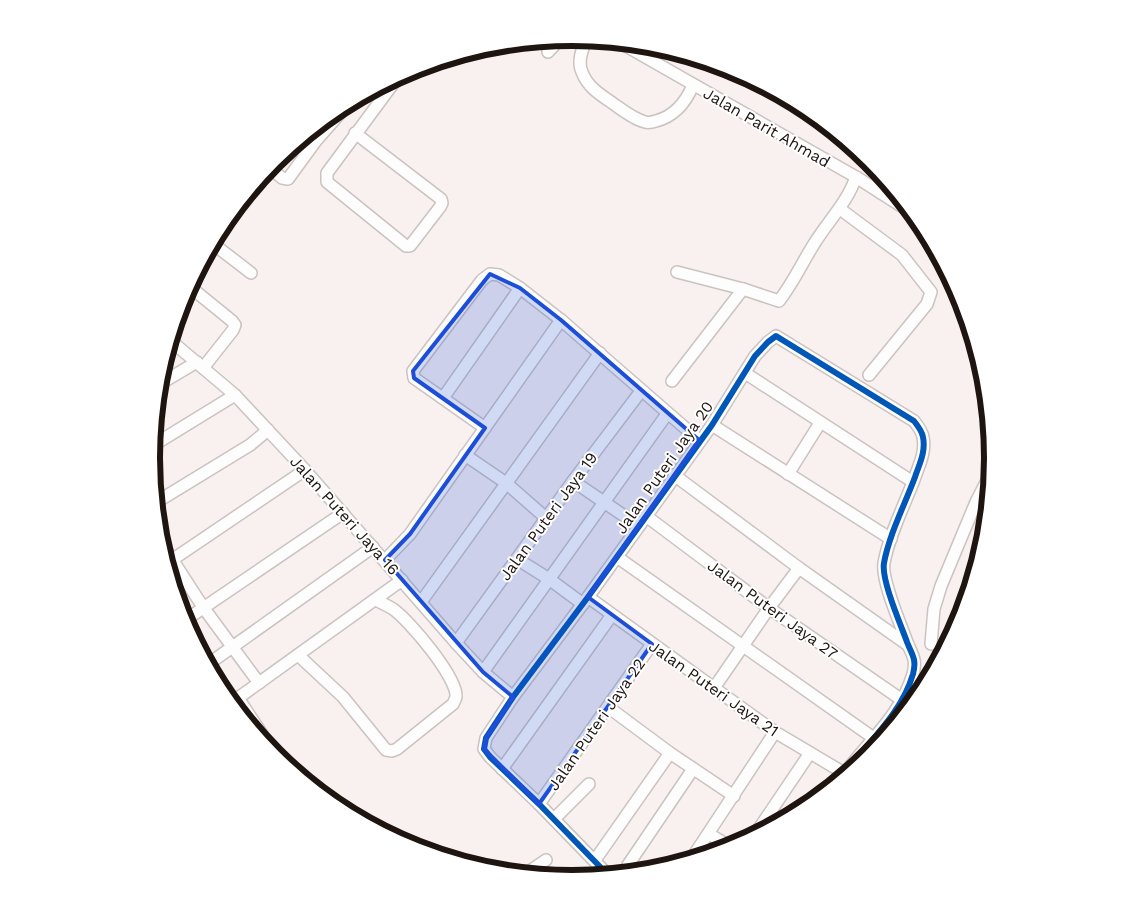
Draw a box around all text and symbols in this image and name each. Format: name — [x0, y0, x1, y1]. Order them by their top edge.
street label: Jalan Parit Ahmad — [700, 83, 833, 171]
street label: Jalan Puteri Jaya 20 — [611, 397, 717, 537]
street label: Jalan Puteri Jaya 19 — [495, 448, 601, 584]
street label: Jalan Puteri Jaya 16 — [286, 452, 403, 579]
street label: Jalan Puteri Jaya 27 — [704, 556, 841, 663]
street label: Jalan Puteri Jaya 21 — [645, 637, 782, 740]
street label: Jalan Puteri Jaya 22 — [544, 655, 649, 794]

